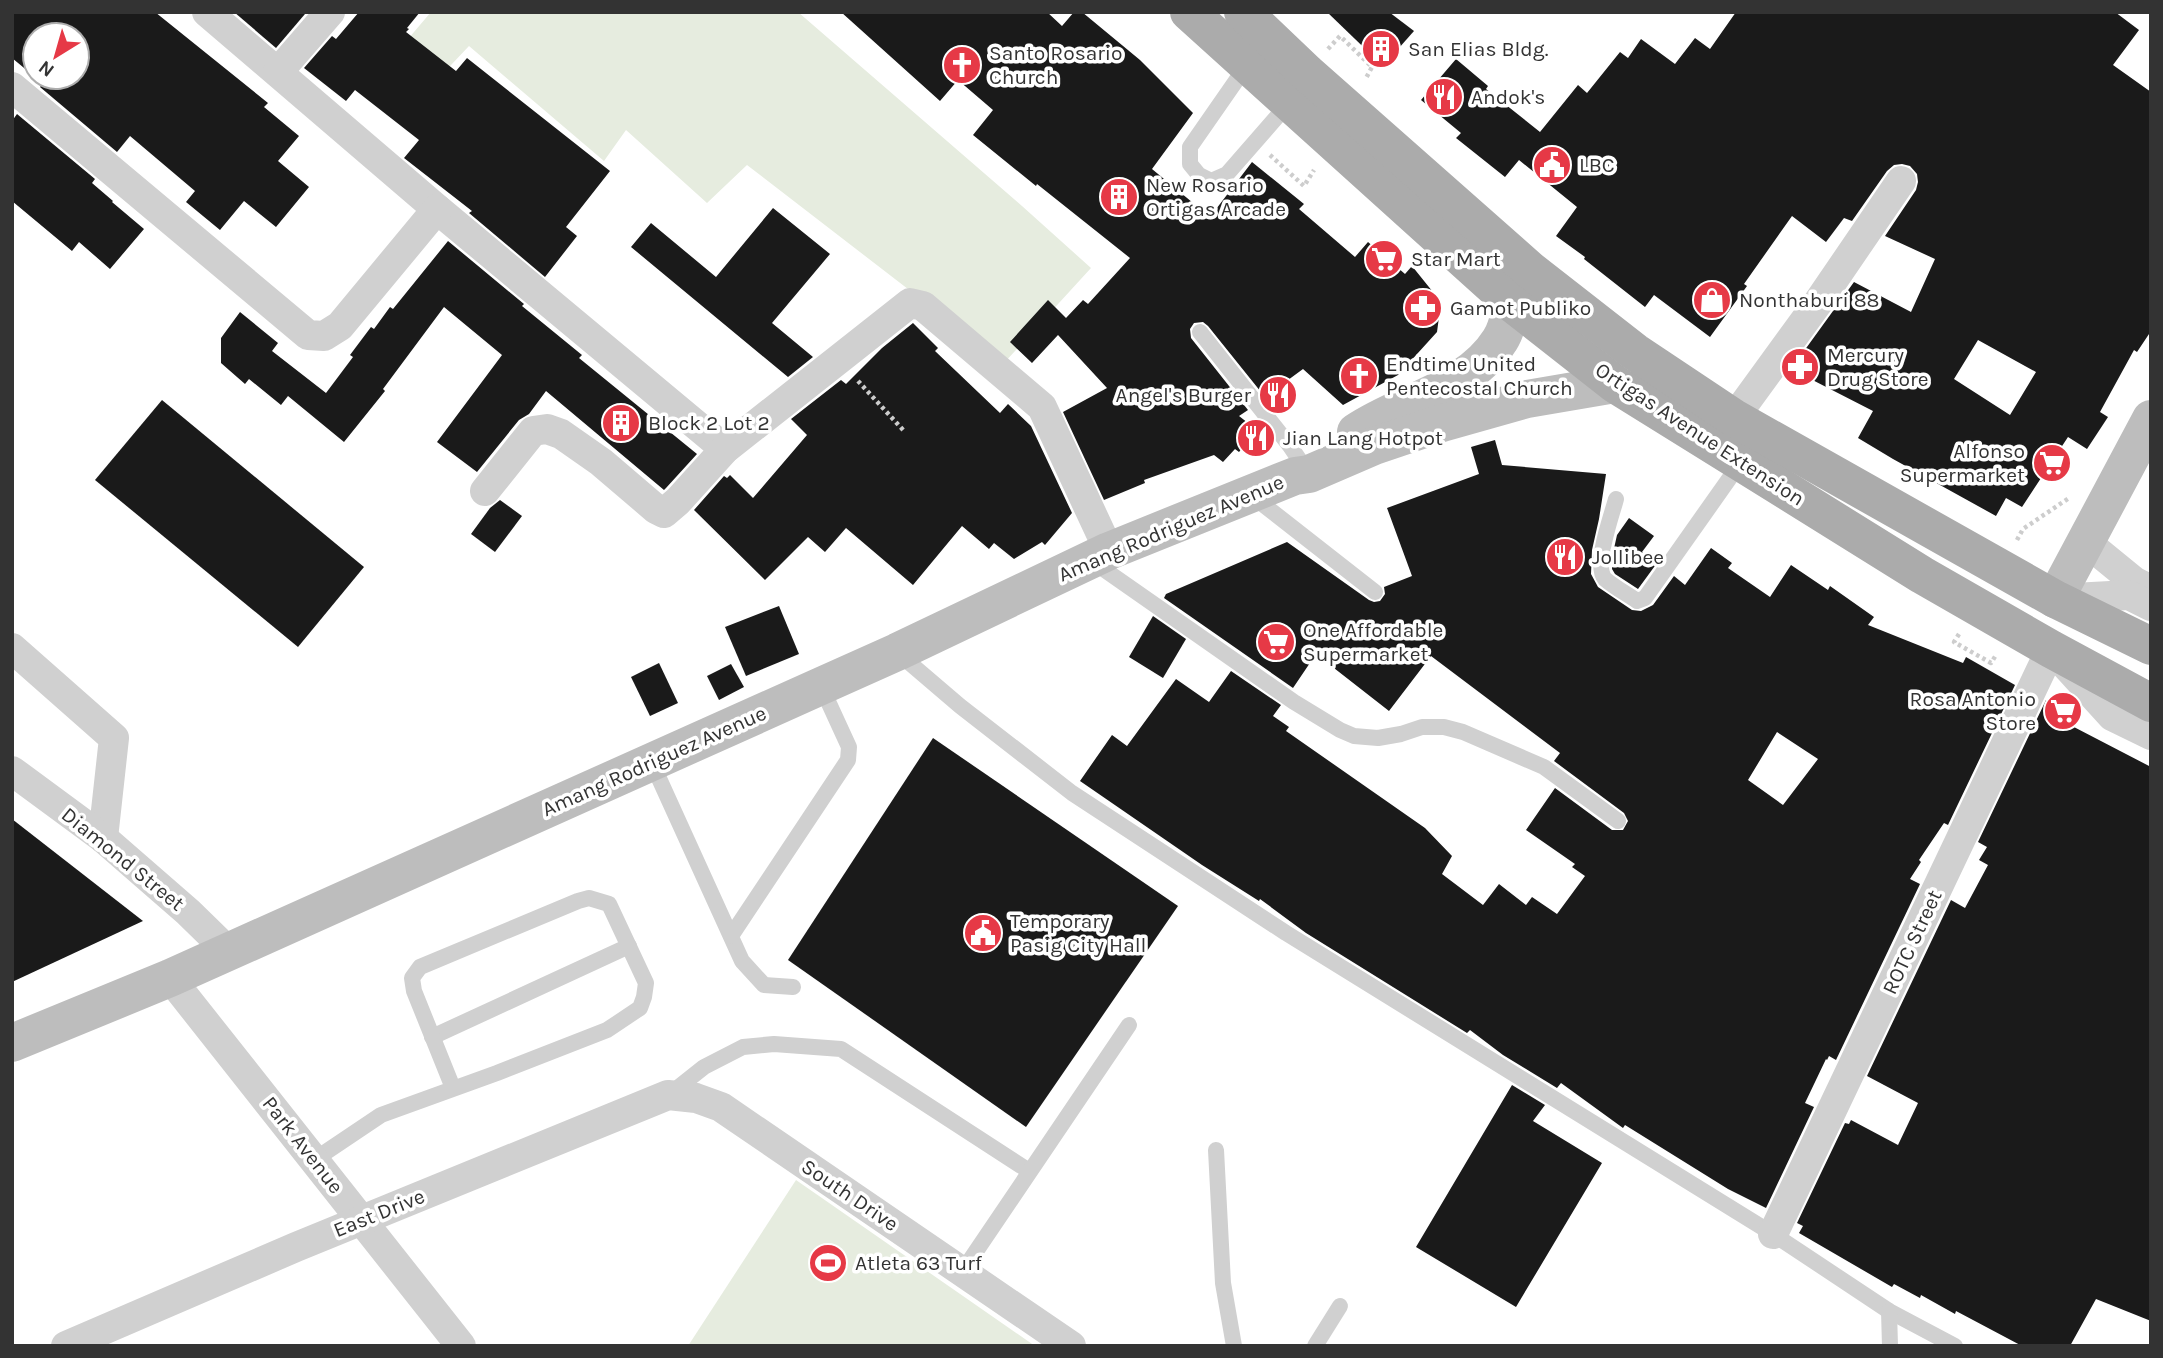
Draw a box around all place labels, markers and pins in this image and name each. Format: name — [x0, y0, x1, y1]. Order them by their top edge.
building icon: San Elias Bldg. — [1360, 28, 1402, 70]
place label: San Elias Bldg. — [1408, 37, 1549, 61]
place label: Santo Rosario Church — [989, 41, 1123, 89]
church icon: Santo Rosario Church — [941, 44, 983, 86]
restaurant icon: Andok's — [1423, 76, 1465, 118]
place label: Andok's — [1471, 85, 1545, 109]
public building icon: LBC — [1531, 144, 1573, 186]
place label: LBC — [1579, 153, 1615, 177]
place label: New Rosario Ortigas Arcade — [1146, 173, 1286, 221]
building icon: New Rosario Ortigas Arcade — [1098, 176, 1140, 218]
supermarket icon: Star Mart — [1363, 238, 1405, 280]
place label: Star Mart — [1411, 247, 1501, 271]
shop icon: Nonthaburi 88 — [1691, 279, 1733, 321]
pharmacy icon: Gamot Publiko — [1402, 287, 1444, 329]
place label: Nonthaburi 88 — [1739, 288, 1879, 312]
place label: Gamot Publiko — [1450, 296, 1591, 320]
place label: Mercury Drug Store — [1827, 343, 1928, 391]
pharmacy icon: Mercury Drug Store — [1779, 346, 1821, 388]
place label: Endtime United Pentecostal Church — [1386, 352, 1573, 400]
church icon: Endtime United Pentecostal Church — [1338, 355, 1380, 397]
restaurant icon: Angel's Burger — [1257, 374, 1299, 416]
place label: Angel's Burger — [1116, 383, 1251, 407]
building icon: Block 2 Lot 2 — [600, 402, 642, 444]
place label: Block 2 Lot 2 — [648, 411, 770, 435]
restaurant icon: Jian Lang Hotpot — [1235, 417, 1277, 459]
place label: Jian Lang Hotpot — [1283, 426, 1443, 450]
place label: Alfonso Supermarket — [1900, 439, 2025, 487]
supermarket icon: Alfonso Supermarket — [2031, 442, 2073, 484]
restaurant icon: Jollibee — [1544, 536, 1586, 578]
place label: Jollibee — [1592, 545, 1664, 569]
place label: One Affordable Supermarket — [1303, 618, 1443, 666]
supermarket icon: One Affordable Supermarket — [1255, 621, 1297, 663]
place label: Rosa Antonio Store — [1910, 687, 2036, 735]
supermarket icon: Rosa Antonio Store — [2042, 690, 2084, 732]
place label: Temporary Pasig City Hall — [1010, 909, 1146, 957]
public building icon: Temporary Pasig City Hall — [962, 912, 1004, 954]
sports icon: Atleta 63 Turf — [807, 1242, 849, 1284]
place label: Atleta 63 Turf — [855, 1251, 983, 1275]

